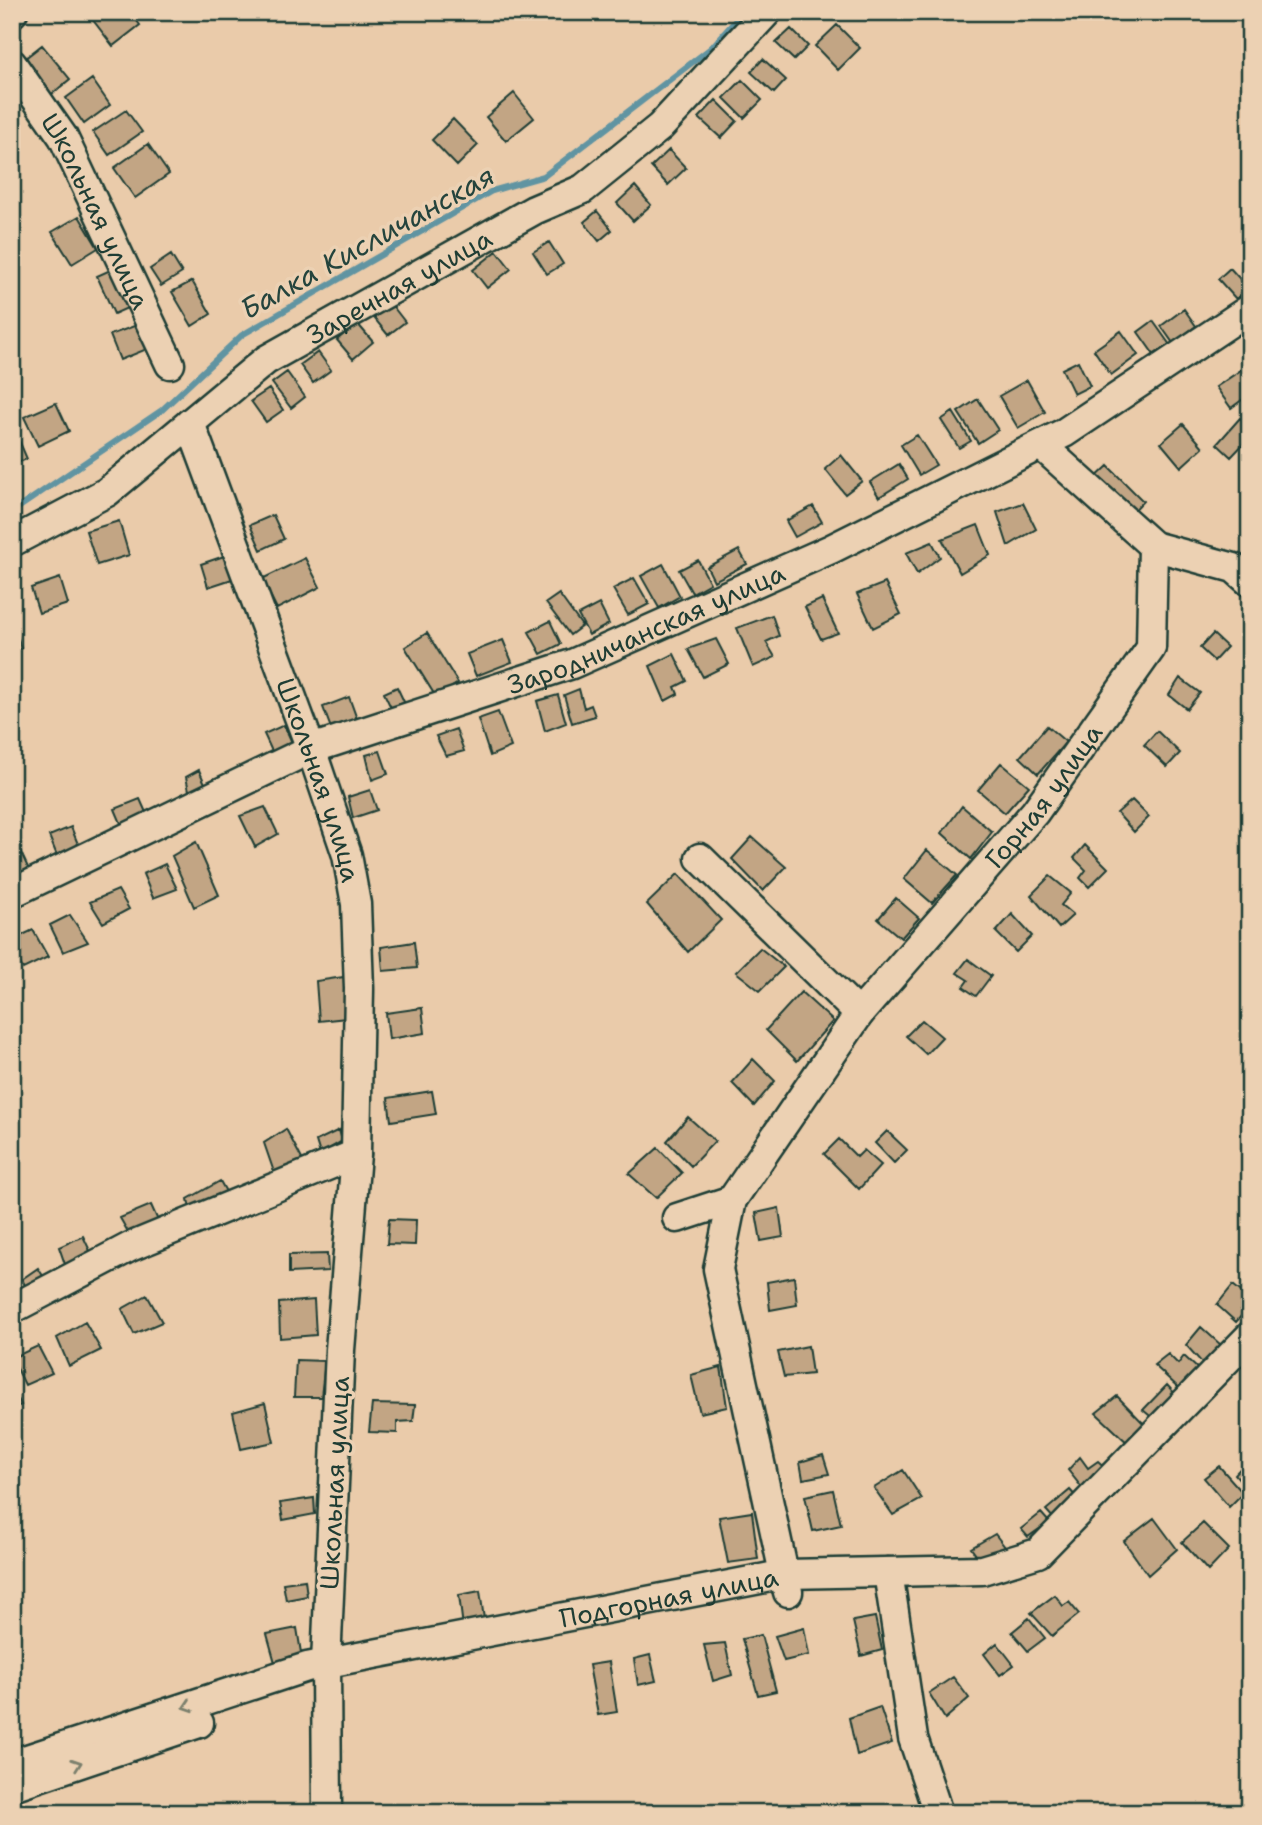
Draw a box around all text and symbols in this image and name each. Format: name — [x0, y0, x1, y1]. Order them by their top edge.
street label: Школьная улица — [34, 106, 159, 315]
water label: Балка Кисличанская — [233, 156, 501, 328]
street label: Заречная улица — [300, 220, 498, 352]
street label: Зародничанская улица — [502, 554, 790, 702]
street label: Школьная улица — [269, 673, 369, 885]
street label: Горная улица — [977, 716, 1110, 875]
street label: Школьная улица — [311, 1375, 357, 1591]
street label: Подгорная улица — [556, 1558, 781, 1635]
one-way arrow — [183, 1698, 195, 1712]
one-way arrow — [70, 1758, 83, 1772]

